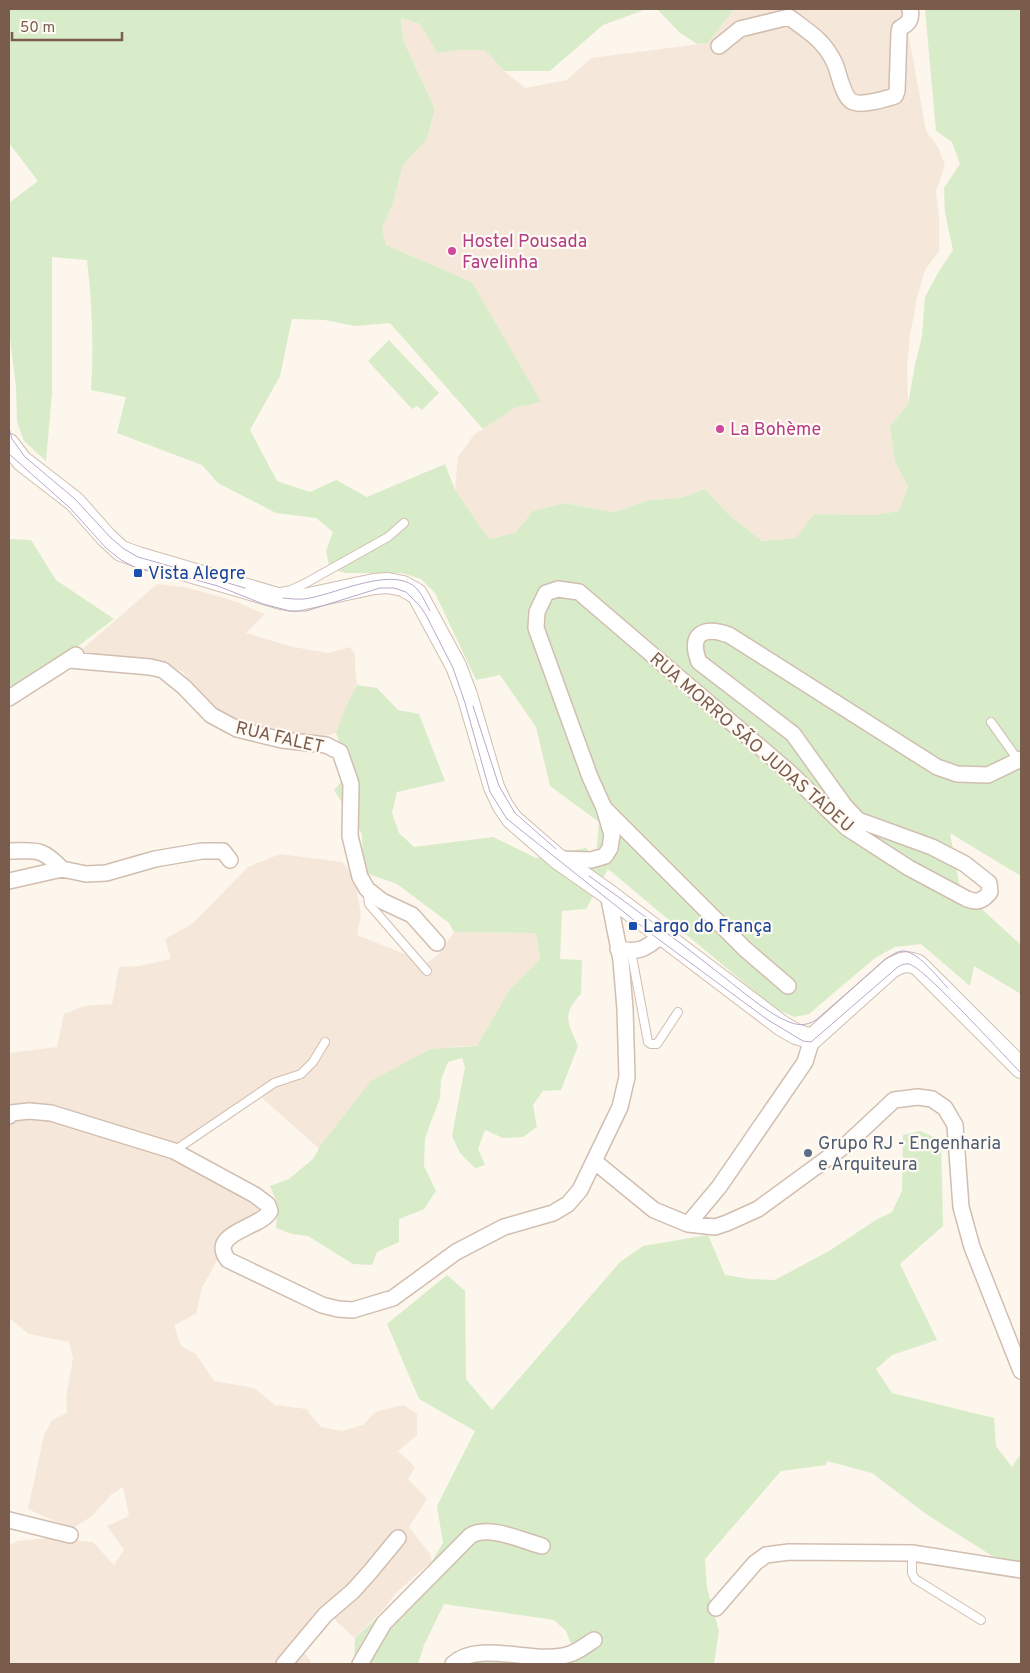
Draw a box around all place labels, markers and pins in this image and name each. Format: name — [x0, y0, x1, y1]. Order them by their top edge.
place label: Hostel Pousada Favelinha — [462, 231, 587, 275]
marker: Hostel Pousada Favelinha — [446, 245, 458, 257]
place label: La Bohème — [730, 419, 821, 442]
marker: La Bohème — [714, 423, 726, 435]
place label: Vista Alegre — [148, 563, 246, 586]
marker: Vista Alegre — [132, 567, 144, 579]
place label: Largo do França — [643, 916, 772, 939]
marker: Largo do França — [627, 920, 639, 932]
place label: Grupo RJ - Engenharia e Arquiteura — [818, 1133, 1001, 1177]
marker: Grupo RJ - Engenharia e Arquiteura — [802, 1147, 814, 1159]

